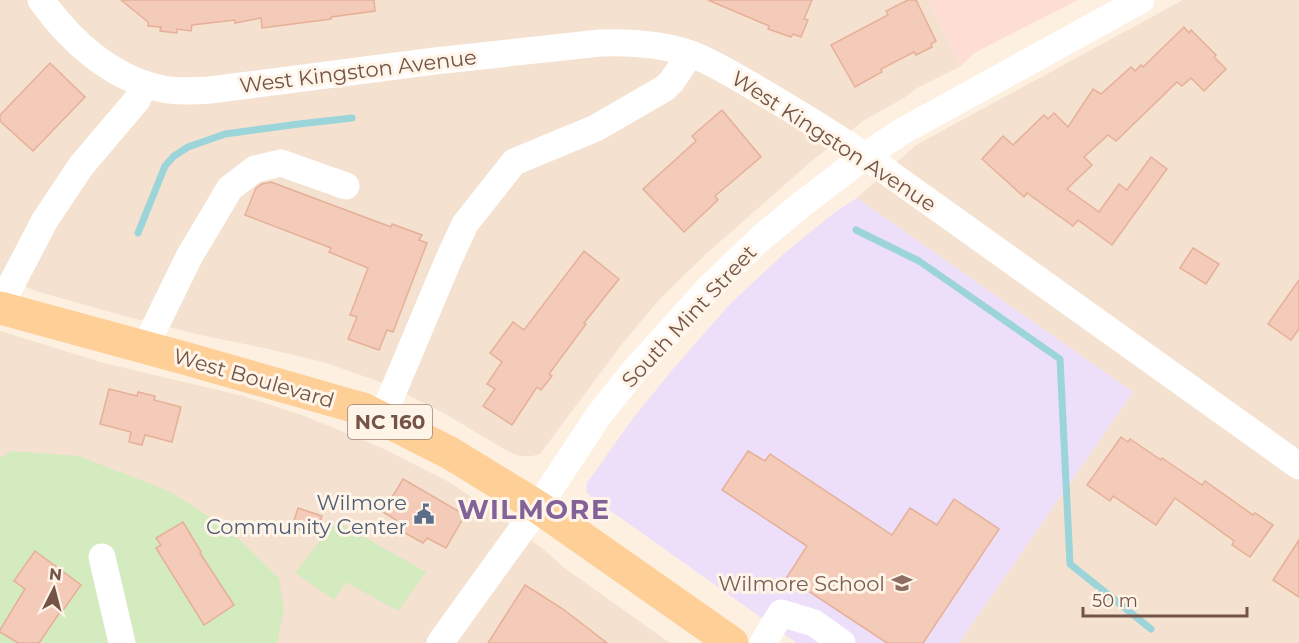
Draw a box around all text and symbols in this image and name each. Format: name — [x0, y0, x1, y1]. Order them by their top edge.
street label: West Kingston Avenue — [238, 44, 478, 98]
street label: West Kingston Avenue — [727, 65, 941, 217]
street label: South Mint Street — [616, 240, 762, 392]
street label: West Boulevard — [171, 343, 337, 413]
road number: NC 160 — [348, 405, 432, 439]
place label: Wilmore Community Center — [206, 490, 407, 539]
district label: WILMORE — [457, 493, 611, 526]
public building icon: Wilmore Community Center — [412, 502, 436, 526]
north arrow — [24, 559, 84, 619]
text: N — [48, 564, 63, 585]
place label: Wilmore School — [718, 571, 885, 596]
school or university icon: Wilmore School — [890, 571, 914, 595]
scale bar — [1083, 580, 1246, 618]
text: 50 m — [1092, 590, 1138, 612]

